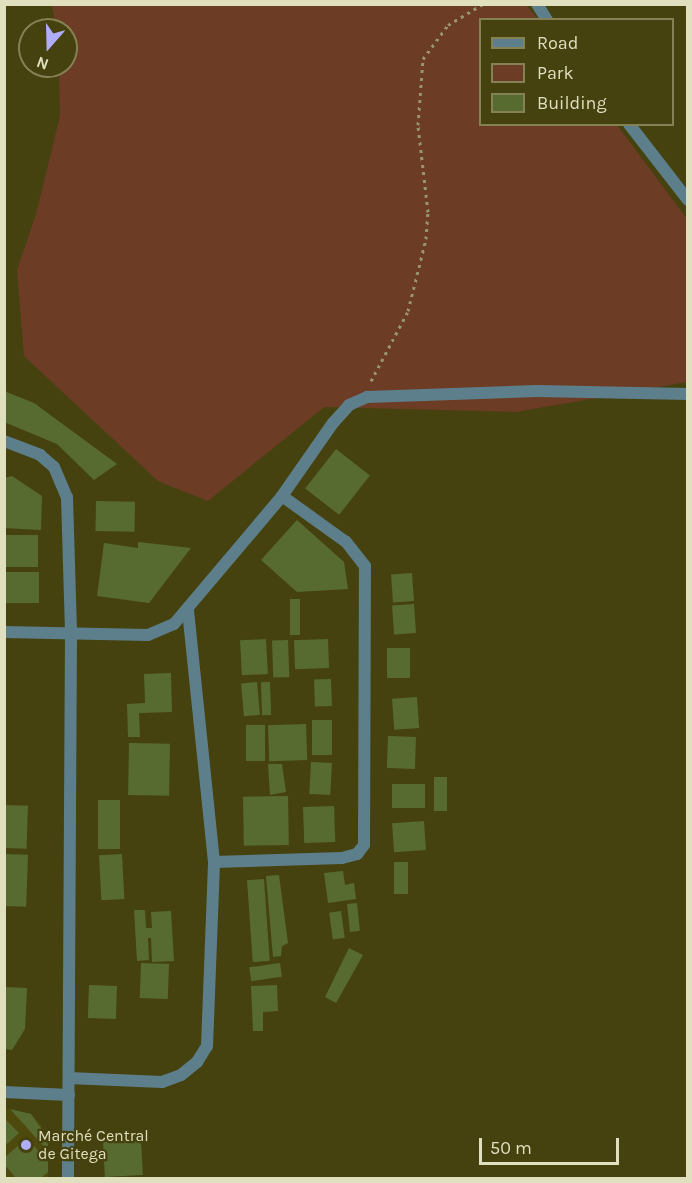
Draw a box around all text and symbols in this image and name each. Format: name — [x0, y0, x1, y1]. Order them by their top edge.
north arrow — [18, 18, 78, 78]
legend — [479, 18, 674, 126]
text: Road — [537, 32, 578, 54]
text: N — [34, 53, 51, 74]
text: Park — [537, 62, 574, 84]
text: Building — [537, 92, 607, 114]
place label: Marché Central de Gitega — [38, 1126, 149, 1164]
scale bar — [482, 1126, 622, 1164]
text: 50 m — [490, 1137, 532, 1159]
marker: Marché Central de Gitega — [19, 1138, 33, 1152]

